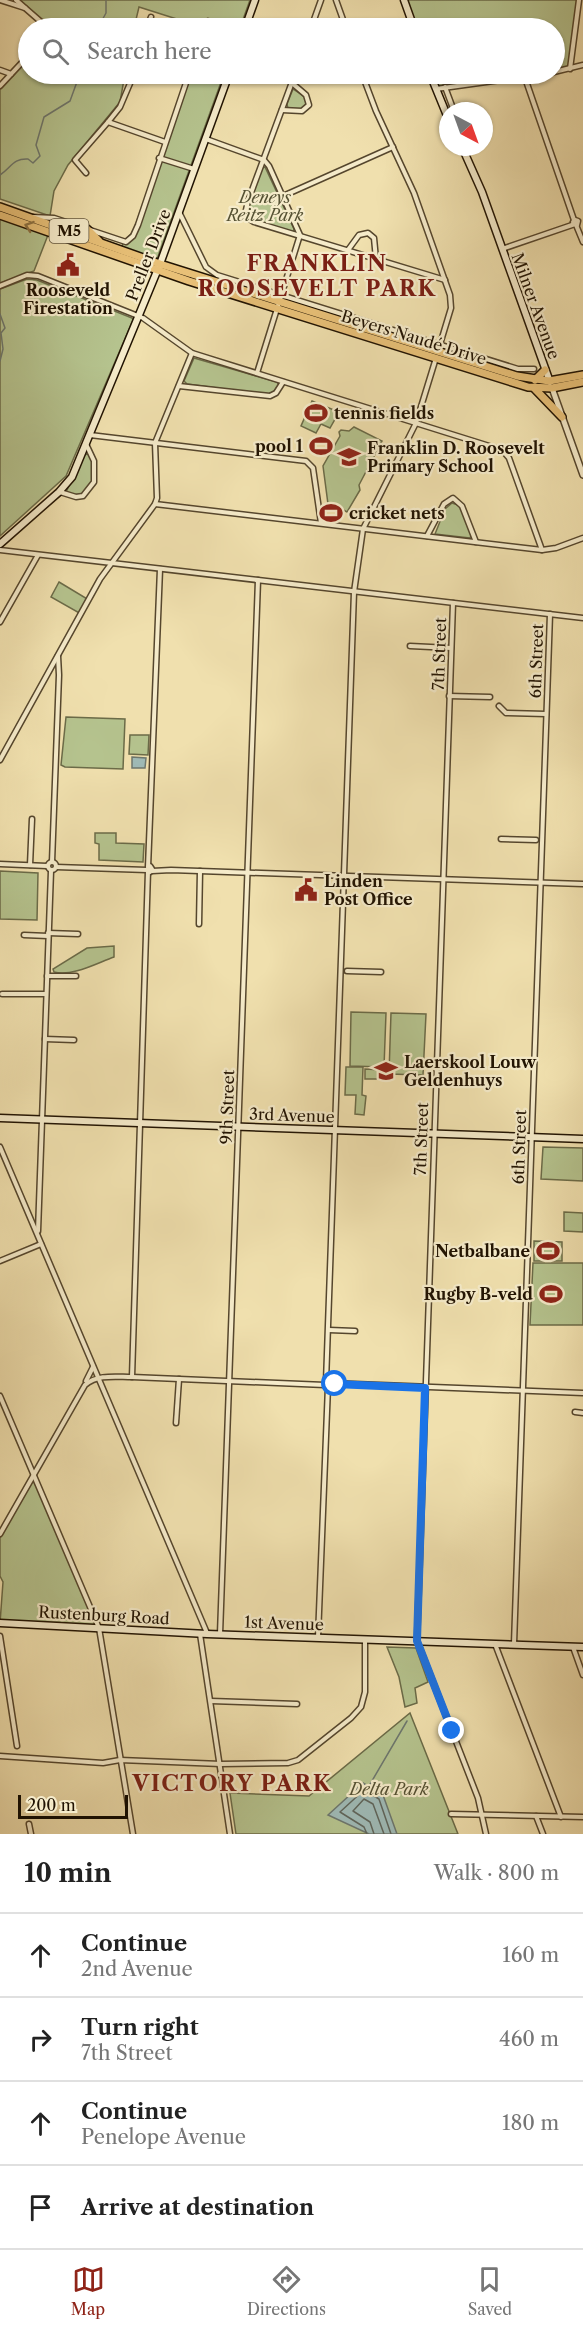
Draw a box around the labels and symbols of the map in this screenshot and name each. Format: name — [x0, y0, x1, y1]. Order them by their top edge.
north arrow — [439, 102, 493, 156]
park label: Deneys Reitz Park — [225, 187, 304, 225]
street label: Preller Drive — [121, 206, 175, 304]
road number: M5 — [50, 219, 88, 243]
one-way arrow — [24, 220, 35, 233]
district label: FRANKLIN ROOSEVELT PARK — [197, 250, 437, 302]
street label: Milner Avenue — [508, 250, 565, 362]
public building icon: Rooseveld Firestation — [55, 252, 81, 278]
place label: Rooseveld Firestation — [23, 280, 113, 318]
street label: Beyers Naudé Drive — [339, 305, 489, 369]
sports icon: tennis fields — [303, 400, 329, 426]
place label: tennis fields — [334, 403, 434, 423]
sports icon: pool 1 — [308, 433, 334, 459]
place label: pool 1 — [255, 436, 304, 456]
place label: Franklin D. Roosevelt Primary School — [367, 438, 545, 476]
school or university icon: Franklin D. Roosevelt Primary School — [336, 444, 362, 470]
sports icon: cricket nets — [318, 500, 344, 526]
place label: cricket nets — [349, 503, 445, 523]
street label: 7th Street — [428, 617, 450, 691]
street label: 6th Street — [525, 623, 547, 699]
place label: Linden Post Office — [324, 871, 413, 909]
public building icon: Linden Post Office — [293, 877, 319, 903]
place label: Laerskool Louw Geldenhuys — [404, 1052, 537, 1090]
school or university icon: Laerskool Louw Geldenhuys — [373, 1058, 399, 1084]
street label: 9th Street — [216, 1069, 238, 1145]
street label: 7th Street — [410, 1102, 432, 1176]
street label: 3rd Avenue — [249, 1104, 335, 1126]
street label: 6th Street — [508, 1109, 530, 1185]
sports icon: Netbalbane — [535, 1238, 561, 1264]
place label: Netbalbane — [435, 1241, 530, 1261]
sports icon: Rugby B-veld — [538, 1281, 564, 1307]
place label: Rugby B-veld — [424, 1284, 533, 1304]
route start — [321, 1370, 347, 1396]
street label: Rustenburg Road — [38, 1602, 170, 1628]
street label: 1st Avenue — [244, 1612, 324, 1634]
route end — [438, 1717, 464, 1743]
district label: VICTORY PARK — [131, 1770, 332, 1797]
park label: Delta Park — [348, 1779, 429, 1799]
scale bar — [18, 1792, 128, 1820]

